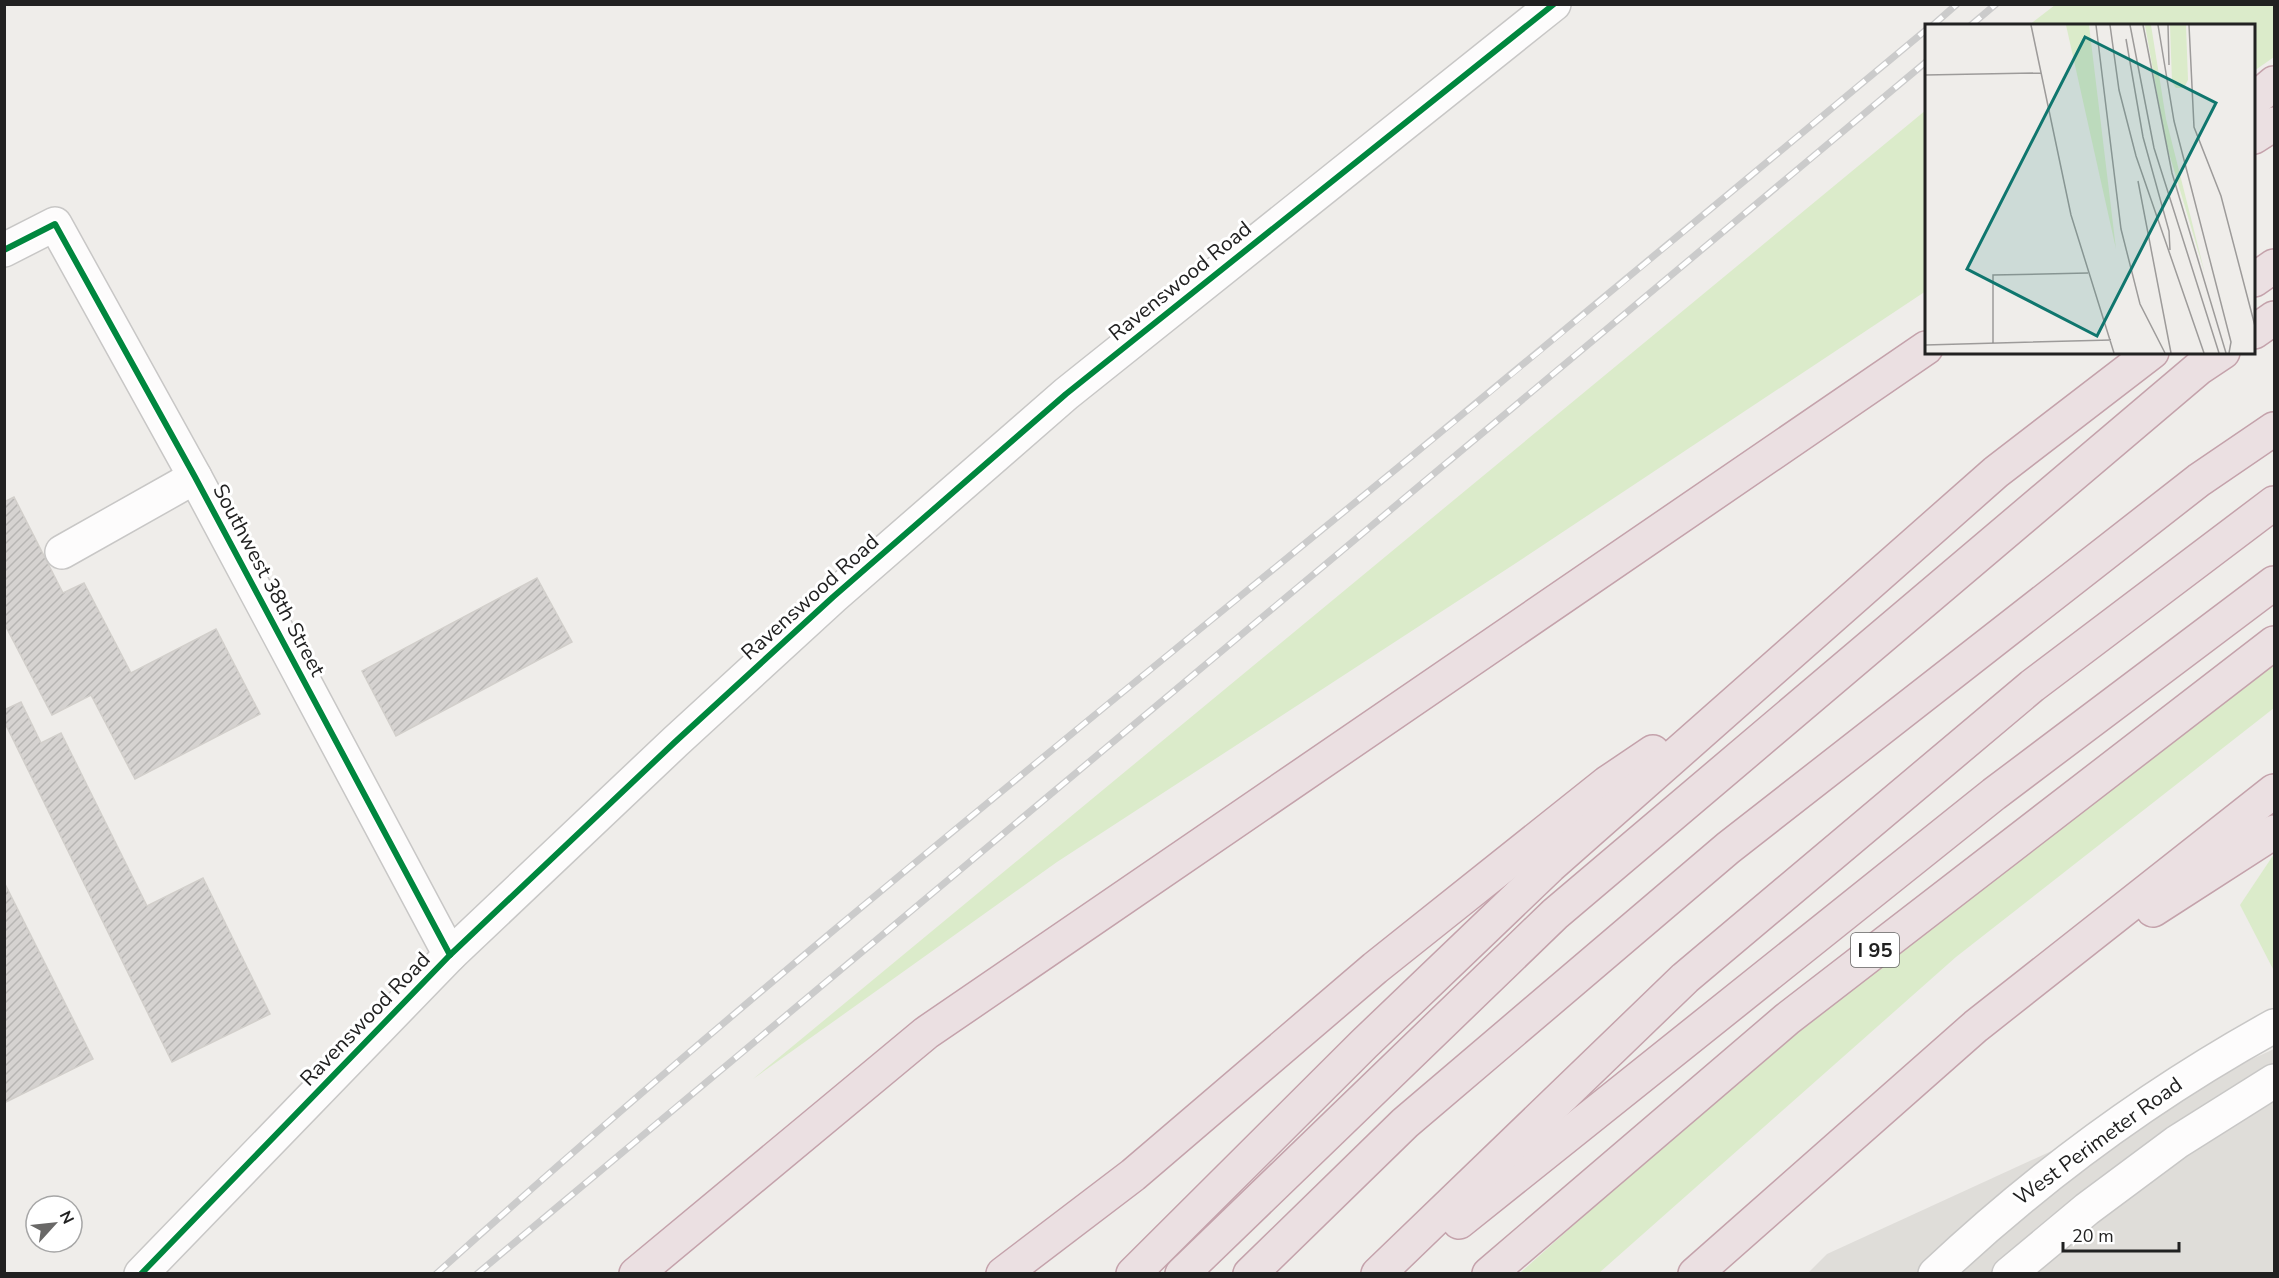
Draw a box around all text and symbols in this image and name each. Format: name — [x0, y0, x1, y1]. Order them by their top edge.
inset map — [1925, 24, 2255, 354]
street label: Ravenswood Road — [1103, 215, 1257, 347]
street label: Southwest 38th Street — [206, 479, 332, 682]
street label: Ravenswood Road — [735, 528, 885, 666]
road number: I 95 — [1851, 933, 1899, 967]
street label: Ravenswood Road — [294, 946, 436, 1092]
street label: West Perimeter Road — [2008, 1070, 2188, 1212]
north arrow — [24, 1194, 84, 1254]
text: N — [54, 1207, 79, 1228]
scale bar — [2063, 1215, 2178, 1253]
text: 20 m — [2072, 1224, 2114, 1248]

